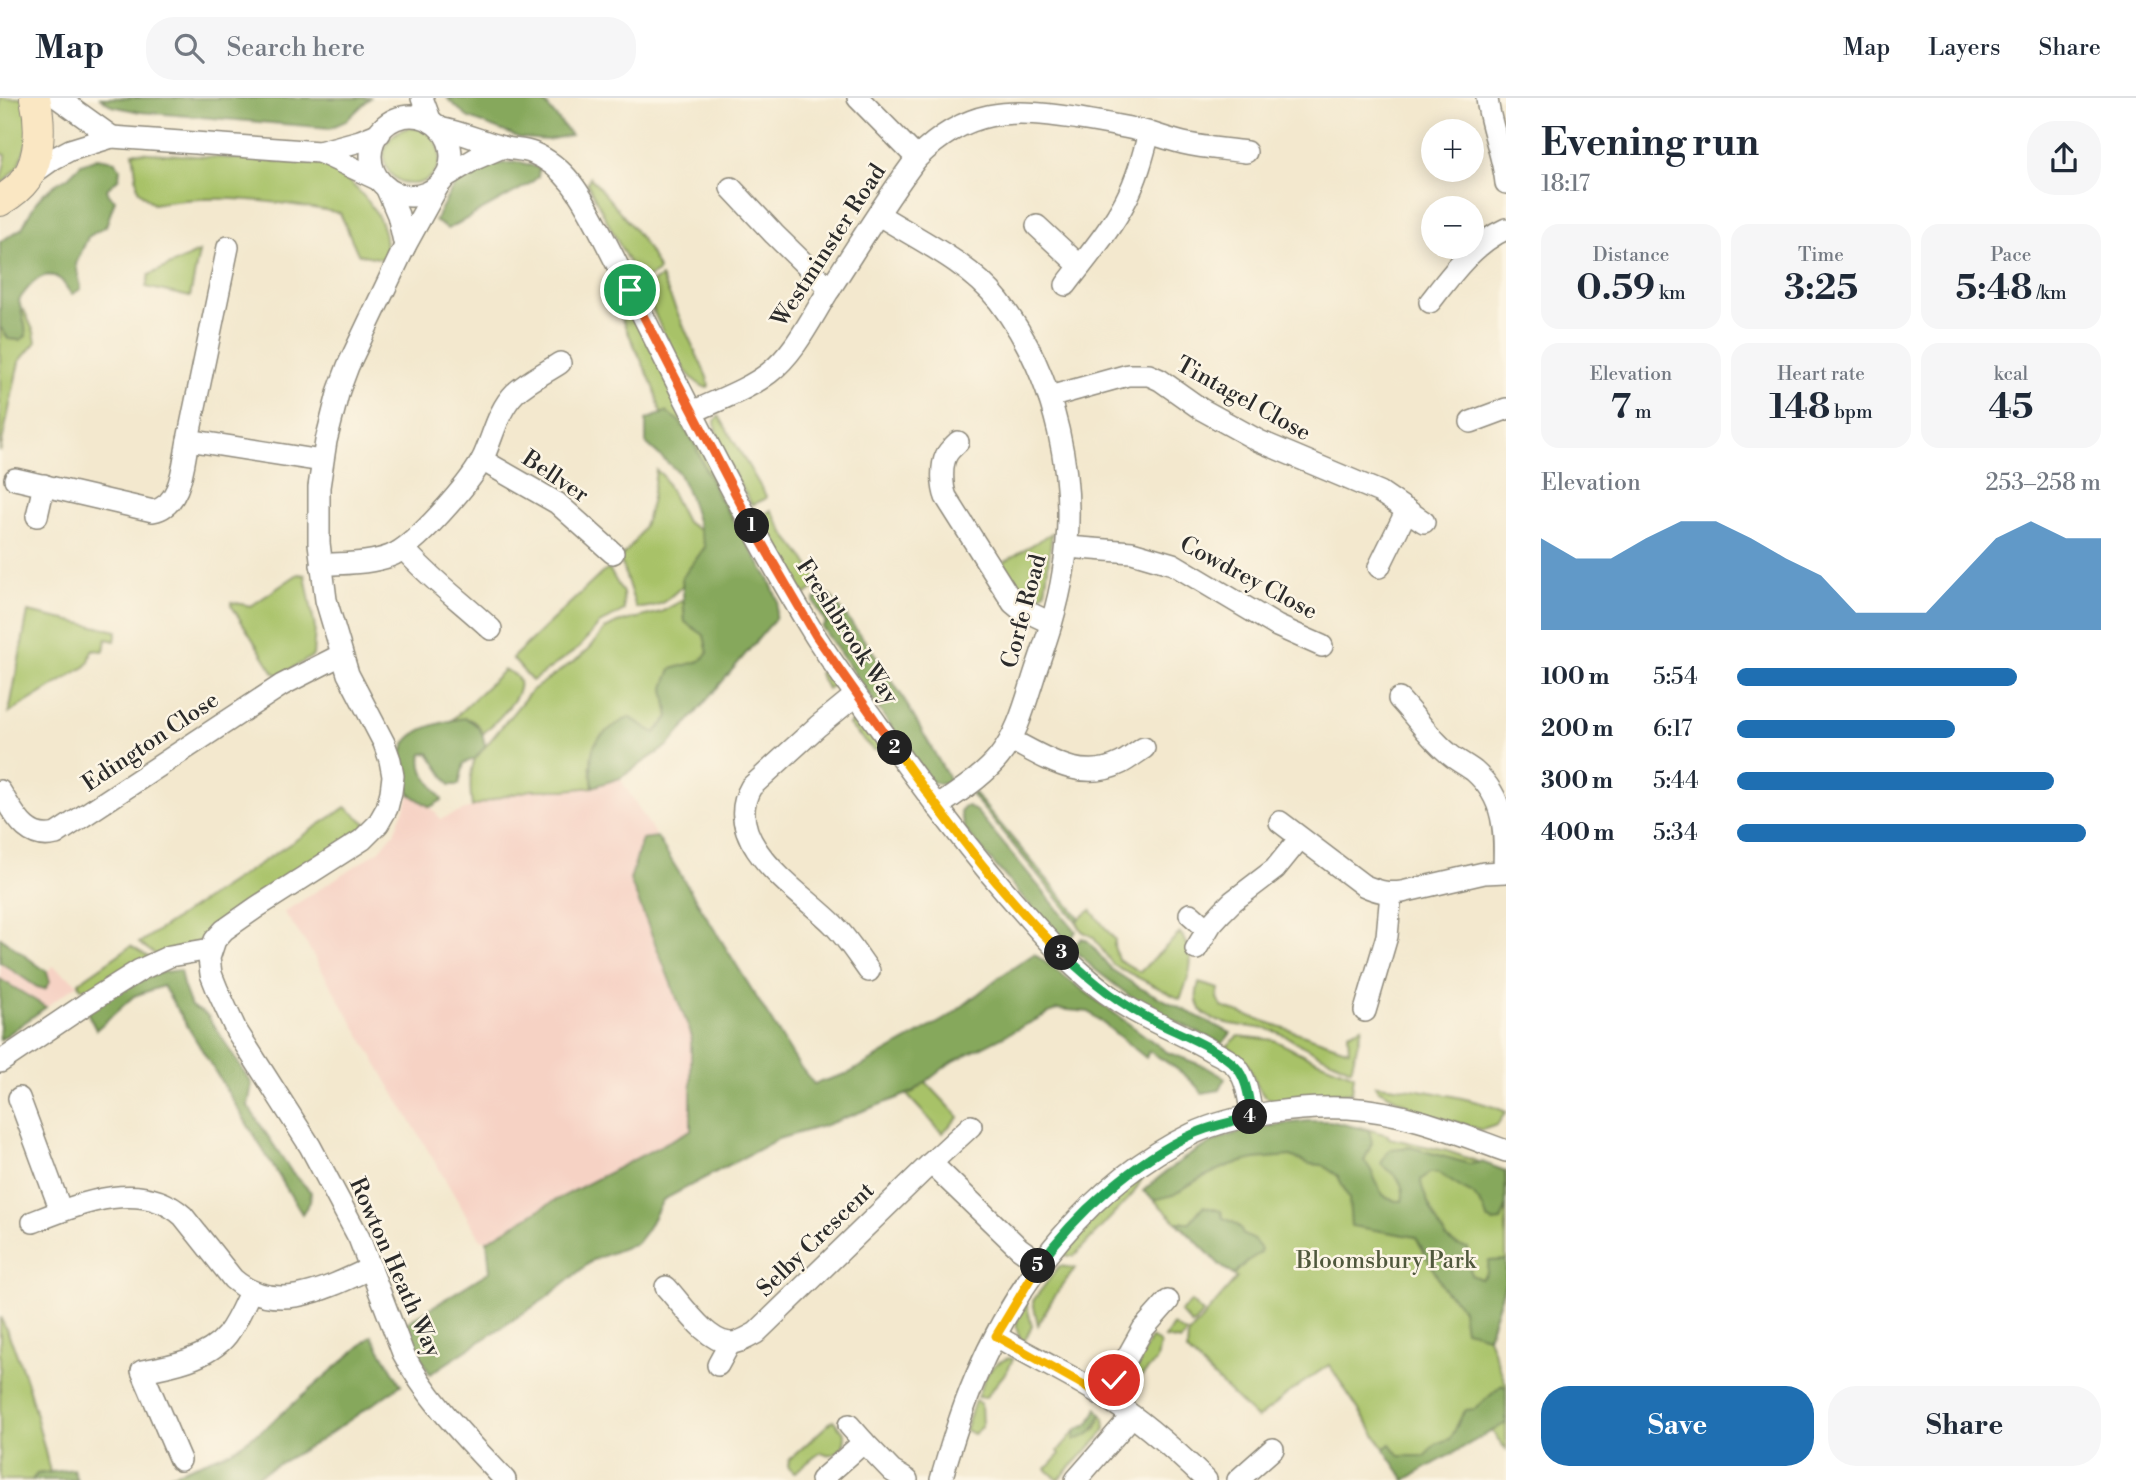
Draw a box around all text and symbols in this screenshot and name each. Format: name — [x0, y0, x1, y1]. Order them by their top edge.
search box — [146, 17, 636, 80]
text: Map — [35, 28, 104, 69]
icon: search — [170, 29, 208, 67]
text: Search here — [226, 32, 365, 64]
text: Map — [1843, 33, 1890, 63]
text: Layers — [1928, 33, 2000, 63]
text: Share — [2038, 33, 2101, 63]
map controls — [1421, 119, 1484, 259]
button: + — [1421, 119, 1484, 182]
text: Evening run — [1541, 120, 1759, 167]
button: share — [2027, 121, 2101, 195]
street label: Westminster Road — [765, 159, 892, 333]
text: 18:17 — [1541, 170, 1590, 198]
button: − — [1421, 196, 1484, 259]
text: Distance — [1593, 243, 1669, 267]
text: Time — [1798, 243, 1844, 267]
text: Pace — [1991, 243, 2031, 267]
pin — [600, 260, 660, 320]
text: 0.59 — [1576, 267, 1655, 310]
text: 3:25 — [1784, 267, 1858, 310]
text: 5:48 — [1955, 267, 2032, 310]
icon: arrive — [611, 271, 649, 309]
text: km — [1655, 281, 1686, 305]
text: /km — [2032, 281, 2067, 305]
street label: Tintagel Close — [1171, 350, 1316, 447]
text: Elevation — [1590, 362, 1672, 386]
text: Heart rate — [1777, 362, 1865, 386]
text: kcal — [1994, 362, 2028, 386]
text: 7 — [1610, 386, 1631, 429]
text: 148 — [1769, 386, 1830, 429]
text: 45 — [1988, 386, 2034, 429]
text: m — [1631, 400, 1652, 424]
text: bpm — [1830, 400, 1873, 424]
street label: Bellver — [516, 444, 594, 509]
text: Elevation — [1541, 469, 1641, 497]
text: 253–258 m — [1985, 469, 2101, 497]
pin: 1 — [734, 508, 770, 544]
text: 1 — [747, 513, 756, 537]
street label: Cowdrey Close — [1175, 530, 1322, 626]
street label: Corfe Road — [995, 551, 1053, 671]
street label: Freshbrook Way — [790, 554, 905, 710]
text: 100 m — [1541, 663, 1609, 691]
text: 5:54 — [1653, 663, 1698, 691]
street label: Edington Close — [77, 686, 224, 798]
text: 200 m — [1541, 715, 1613, 743]
text: 6:17 — [1653, 715, 1692, 743]
pin: 2 — [878, 730, 912, 766]
text: 2 — [889, 735, 900, 759]
text: 300 m — [1541, 767, 1613, 795]
text: 5:44 — [1653, 767, 1699, 795]
text: 400 m — [1541, 819, 1614, 847]
text: 5:34 — [1653, 819, 1698, 847]
pin: 3 — [1044, 936, 1080, 970]
text: 3 — [1056, 940, 1067, 964]
pin: 4 — [1232, 1100, 1268, 1134]
text: 4 — [1243, 1104, 1256, 1128]
street label: Rowton Heath Way — [343, 1173, 448, 1362]
street label: Selby Crescent — [751, 1177, 880, 1303]
park label: Bloomsbury Park — [1295, 1247, 1477, 1275]
pin: 5 — [1020, 1248, 1056, 1284]
text: 5 — [1032, 1253, 1043, 1277]
pin — [1084, 1350, 1144, 1410]
icon: check — [1095, 1361, 1133, 1399]
button: Save — [1541, 1386, 1814, 1466]
button: Share — [1828, 1386, 2101, 1466]

